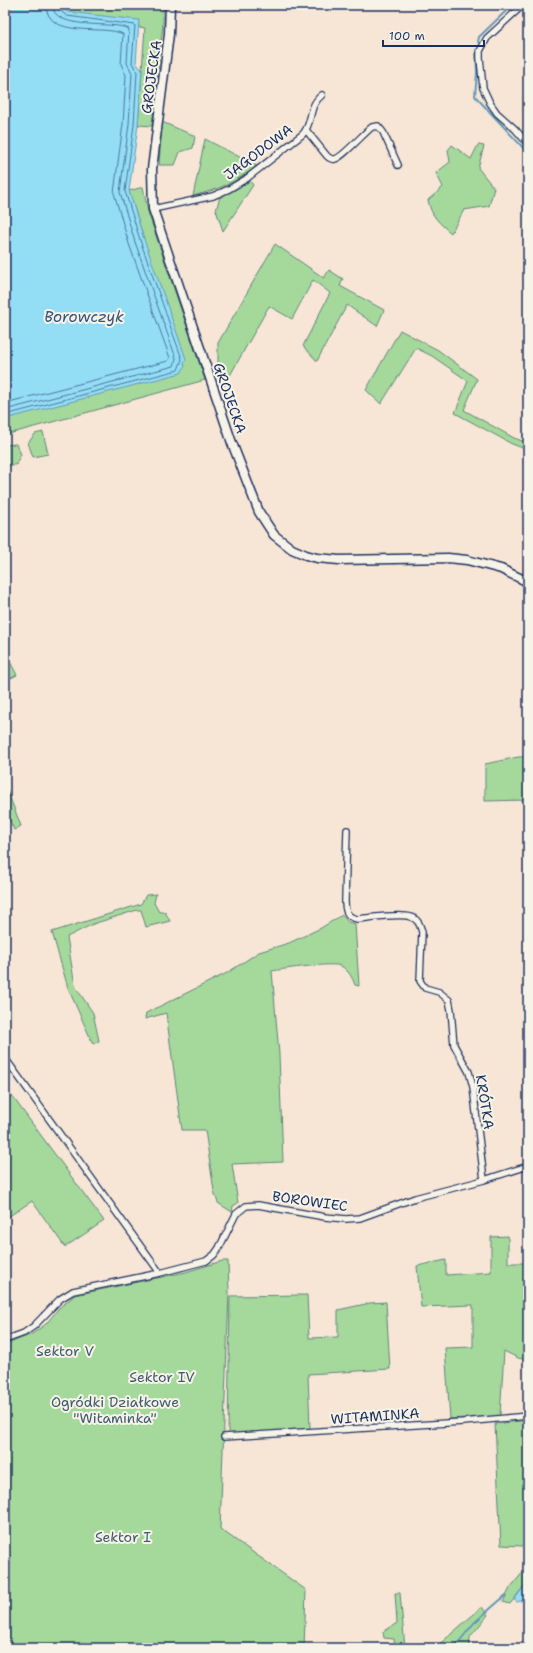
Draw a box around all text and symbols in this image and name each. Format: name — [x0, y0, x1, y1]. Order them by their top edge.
scale bar — [383, 22, 484, 48]
text: 100 m — [389, 28, 425, 44]
street label: GROJECKA — [137, 39, 165, 115]
street label: JAGODOWA — [220, 120, 296, 184]
water label: Borowczyk — [44, 307, 124, 327]
street label: GROJECKA — [209, 360, 251, 436]
street label: KRÓTKA — [472, 1073, 498, 1131]
street label: BOROWIEC — [271, 1187, 349, 1215]
park label: Sektor V — [36, 1342, 94, 1360]
park label: Sektor IV — [129, 1368, 195, 1386]
park label: Ogródki Działkowe "Witaminka" — [51, 1393, 179, 1427]
street label: WITAMINKA — [330, 1404, 420, 1428]
park label: Sektor I — [95, 1528, 151, 1546]

